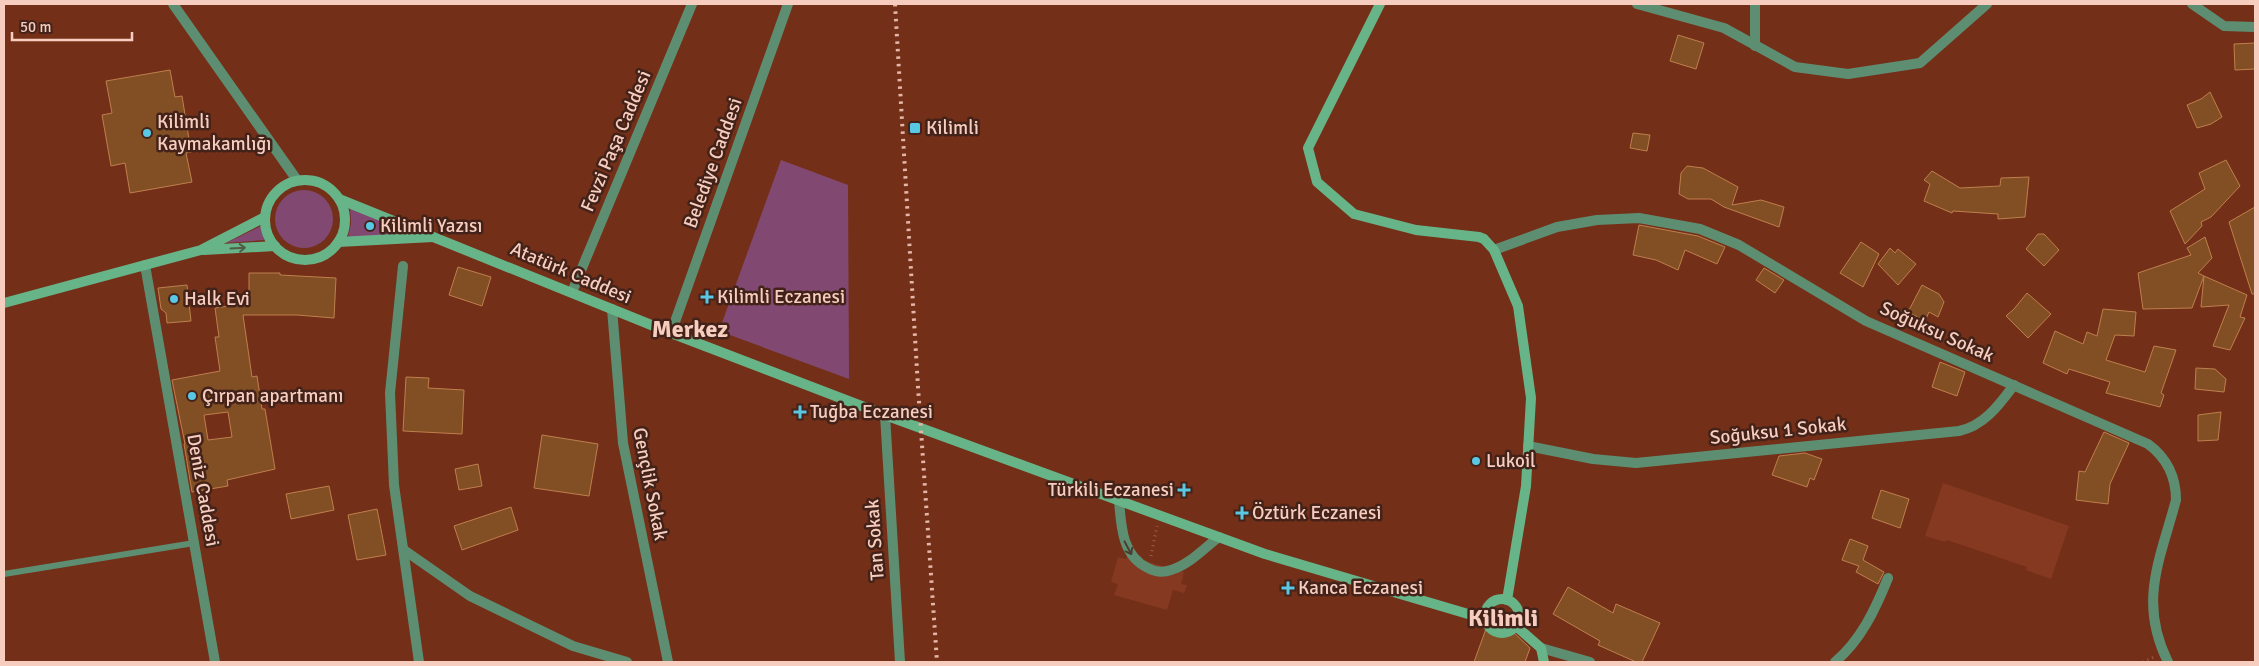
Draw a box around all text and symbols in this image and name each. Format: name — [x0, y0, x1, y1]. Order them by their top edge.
scale bar — [12, 10, 132, 42]
text: 50 m — [20, 18, 51, 36]
street label: Fevzi Paşa Caddesi — [575, 67, 657, 215]
street label: Belediye Caddesi — [678, 94, 748, 232]
place label: Kilimli Kaymakamlığı — [157, 110, 272, 156]
place label: Kilimli — [926, 116, 979, 140]
marker: Kilimli — [908, 121, 922, 135]
marker: Kilimli Kaymakamlığı — [141, 127, 153, 139]
place label: Kilimli Yazısı — [380, 214, 483, 238]
marker: Kilimli Yazısı — [364, 220, 376, 232]
street label: Atatürk Caddesi — [507, 237, 635, 309]
one-way arrow — [229, 244, 245, 253]
place label: Kilimli Eczanesi — [717, 285, 845, 309]
place label: Halk Evi — [184, 287, 250, 311]
marker: Kilimli Eczanesi — [701, 291, 713, 303]
marker: Halk Evi — [168, 293, 180, 305]
street label: Soğuksu Sokak — [1876, 296, 1998, 368]
district label: Merkez — [652, 314, 728, 344]
place label: Çırpan apartmanı — [202, 384, 344, 408]
marker: Çırpan apartmanı — [186, 390, 198, 402]
place label: Tuğba Eczanesi — [810, 400, 933, 424]
marker: Tuğba Eczanesi — [794, 406, 806, 418]
street label: Soğuksu 1 Sokak — [1709, 412, 1848, 450]
street label: Gençlik Sokak — [627, 425, 673, 543]
street label: Deniz Caddesi — [181, 432, 225, 548]
place label: Lukoil — [1486, 449, 1536, 473]
marker: Lukoil — [1470, 455, 1482, 467]
place label: Türkili Eczanesi — [1048, 478, 1174, 502]
marker: Türkili Eczanesi — [1178, 484, 1190, 496]
street label: Tan Sokak — [860, 498, 890, 581]
place label: Öztürk Eczanesi — [1252, 501, 1381, 525]
marker: Öztürk Eczanesi — [1236, 507, 1248, 519]
one-way arrow — [1123, 540, 1133, 555]
place label: Kanca Eczanesi — [1298, 576, 1423, 600]
marker: Kanca Eczanesi — [1282, 582, 1294, 594]
district label: Kilimli — [1468, 603, 1538, 633]

